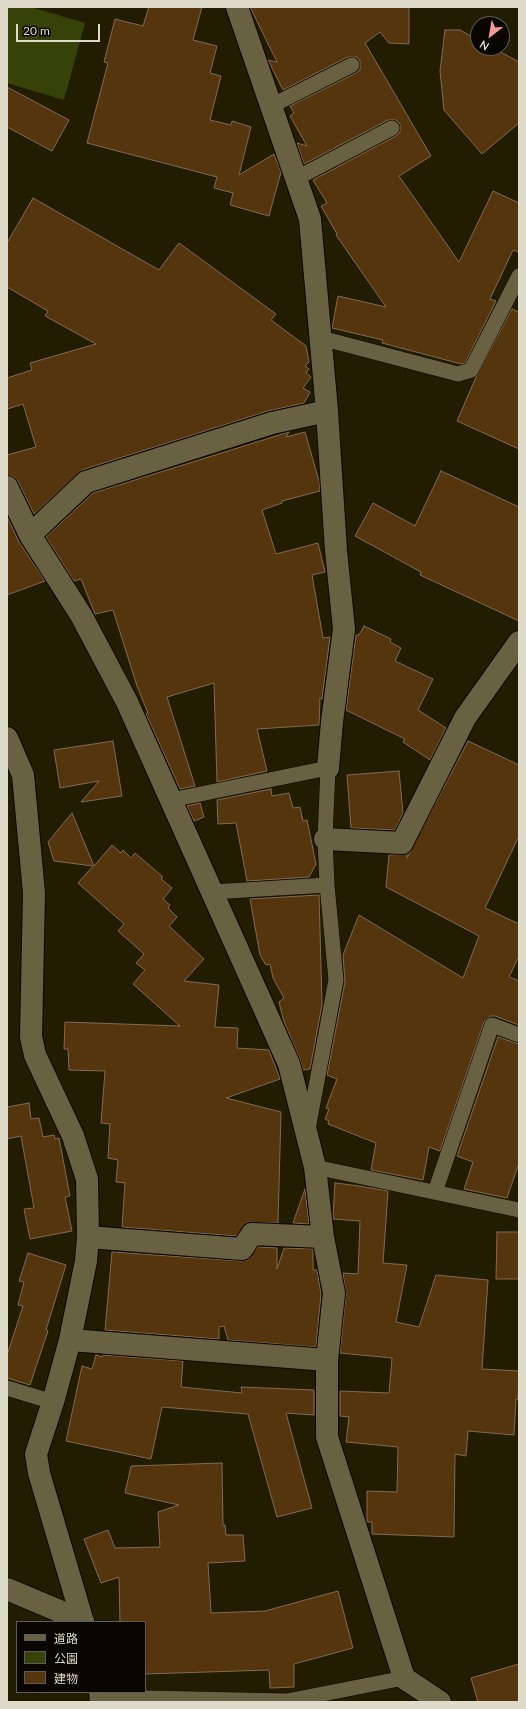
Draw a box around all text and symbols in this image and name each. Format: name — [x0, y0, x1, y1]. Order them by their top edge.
scale bar — [18, 16, 102, 42]
north arrow — [470, 16, 510, 56]
text: 20 m — [23, 23, 50, 38]
text: N — [477, 38, 491, 54]
legend — [16, 1621, 146, 1693]
text: 道路 — [54, 1631, 78, 1646]
text: 公園 — [54, 1651, 78, 1666]
text: 建物 — [54, 1671, 78, 1686]

